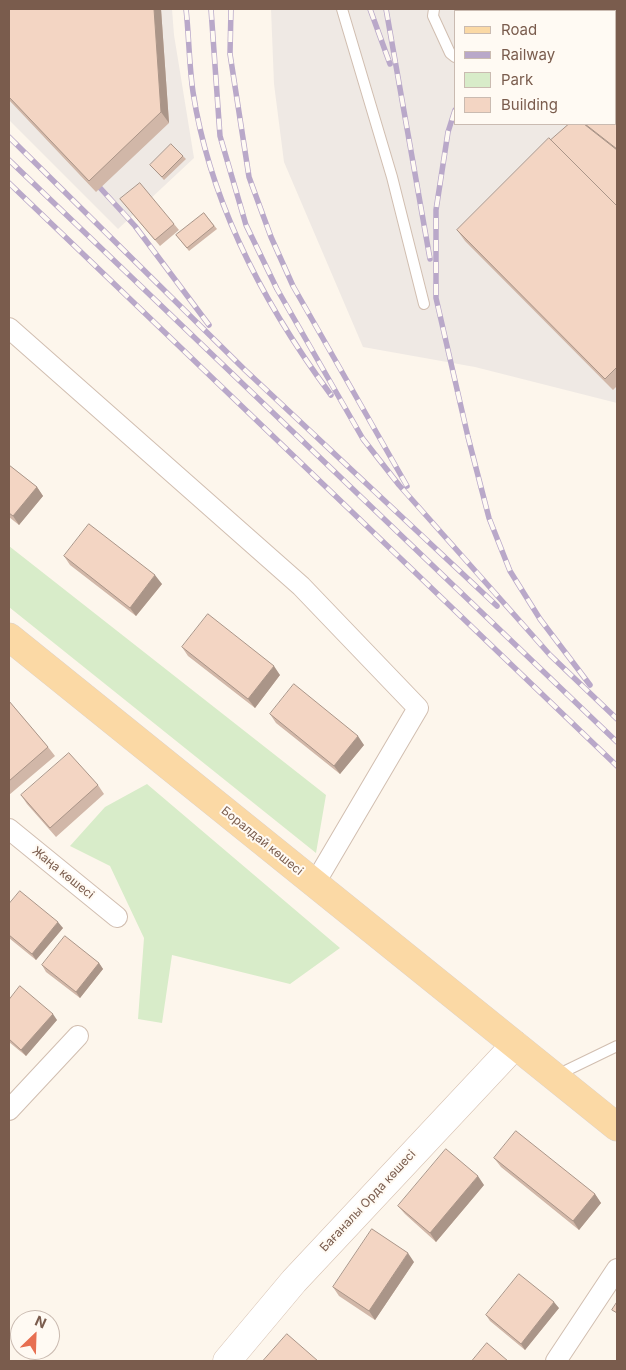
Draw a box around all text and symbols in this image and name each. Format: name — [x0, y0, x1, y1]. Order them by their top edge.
legend — [454, 10, 616, 125]
text: Road — [501, 20, 537, 39]
text: Railway — [501, 45, 555, 64]
text: Park — [501, 70, 533, 89]
text: Building — [501, 95, 558, 114]
street label: Боралдай көшесі — [218, 804, 306, 878]
street label: Жаңа көшесі — [29, 844, 97, 902]
street label: Бағаналы Орда көшесі — [317, 1147, 419, 1255]
north arrow — [10, 1310, 60, 1360]
text: N — [33, 1312, 49, 1332]

